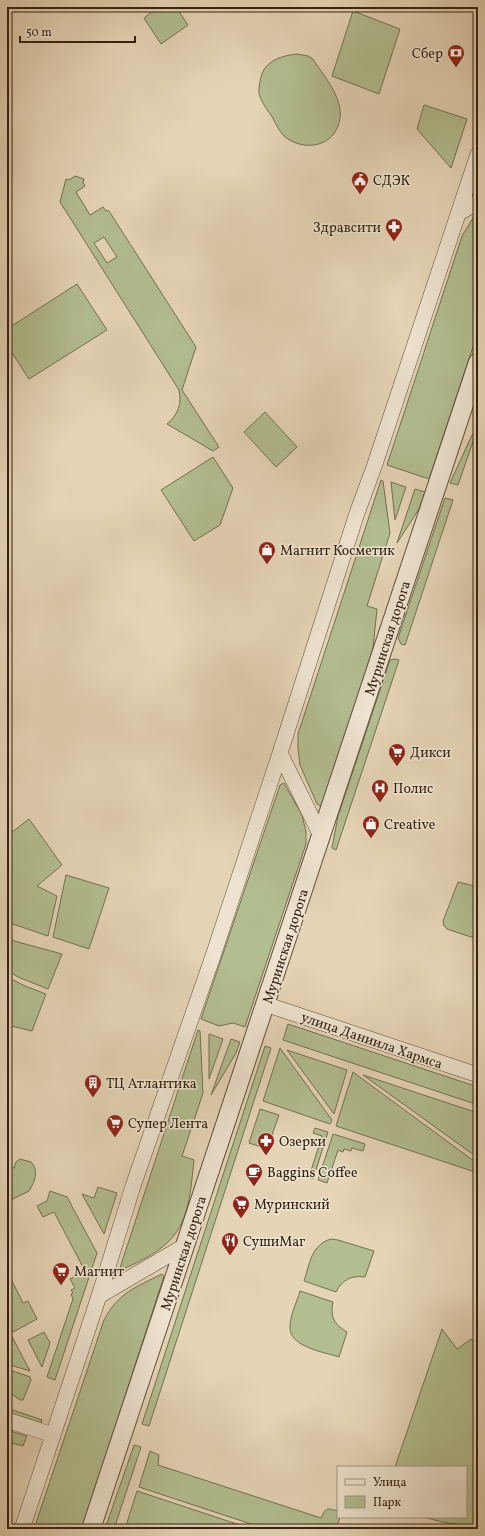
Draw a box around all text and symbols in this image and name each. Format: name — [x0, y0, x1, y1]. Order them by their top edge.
scale bar — [20, 18, 135, 44]
text: 50 m — [26, 25, 52, 41]
bank icon: Сбер — [446, 43, 466, 68]
place label: Сбер — [412, 45, 443, 64]
public building icon: СДЭК — [350, 170, 370, 195]
place label: СДЭК — [373, 172, 411, 191]
pharmacy icon: Здравсити — [384, 217, 404, 242]
place label: Здравсити — [313, 219, 381, 238]
shop icon: Магнит Косметик — [257, 540, 277, 565]
place label: Магнит Косметик — [280, 542, 395, 561]
street label: Муринская дорога — [361, 579, 416, 698]
supermarket icon: Дикси — [387, 742, 407, 767]
place label: Дикси — [410, 744, 451, 763]
hospital icon: Полис — [370, 778, 390, 803]
place label: Полис — [393, 780, 433, 799]
shop icon: Creative — [361, 814, 381, 839]
place label: Creative — [384, 816, 436, 835]
street label: Муринская дорога — [259, 887, 314, 1006]
street label: улица Даниила Хармса — [298, 1008, 445, 1075]
building icon: ТЦ Атлантика — [83, 1073, 103, 1098]
place label: ТЦ Атлантика — [106, 1075, 197, 1094]
supermarket icon: Супер Лента — [105, 1113, 125, 1138]
place label: Супер Лента — [128, 1115, 208, 1134]
pharmacy icon: Озерки — [256, 1131, 276, 1156]
place label: Озерки — [279, 1133, 326, 1152]
cafe icon: Baggins Coffee — [244, 1162, 264, 1187]
place label: Baggins Coffee — [267, 1164, 358, 1183]
street label: Муринская дорога — [157, 1194, 212, 1313]
supermarket icon: Муринский — [231, 1194, 251, 1219]
place label: Муринский — [254, 1196, 330, 1215]
restaurant icon: СушиМаг — [220, 1231, 240, 1256]
place label: СушиМаг — [243, 1233, 305, 1252]
supermarket icon: Магнит — [51, 1261, 71, 1286]
place label: Магнит — [74, 1263, 124, 1282]
legend — [337, 1466, 467, 1518]
text: Улица — [373, 1475, 406, 1491]
text: Парк — [373, 1495, 401, 1511]

